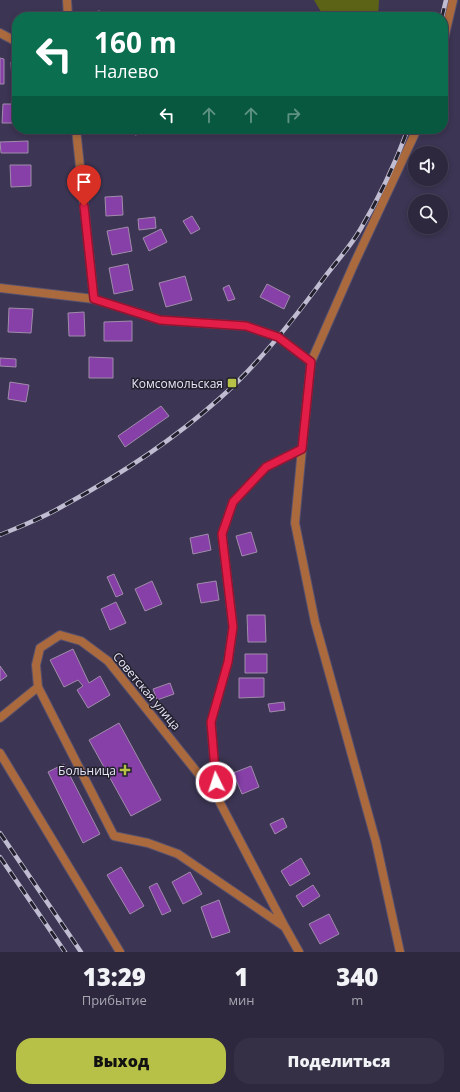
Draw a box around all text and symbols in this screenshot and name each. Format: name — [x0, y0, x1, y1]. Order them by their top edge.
text: 160 m — [94, 23, 177, 61]
icon: left — [28, 28, 80, 80]
text: Налево — [94, 59, 159, 83]
icon: left — [156, 104, 178, 126]
icon: ahead — [198, 104, 220, 126]
icon: ahead — [240, 104, 262, 126]
icon: right — [282, 104, 304, 126]
map controls — [408, 146, 448, 234]
button: sound — [408, 146, 448, 186]
pin — [67, 165, 101, 206]
icon: arrive — [73, 171, 95, 193]
button: search — [408, 194, 448, 234]
place label: Комсомольская — [131, 375, 223, 392]
marker: Комсомольская — [226, 377, 238, 389]
street label: Советская улица — [109, 648, 185, 734]
position arrow — [195, 761, 237, 803]
place label: Больница — [58, 762, 116, 779]
marker: Больница — [119, 764, 131, 776]
text: 13:29 — [83, 960, 146, 993]
text: 1 — [234, 960, 248, 993]
text: 340 — [336, 960, 378, 993]
text: Прибытие — [82, 991, 147, 1009]
text: мин — [228, 991, 254, 1009]
text: m — [351, 991, 363, 1009]
button: Выход — [16, 1038, 226, 1084]
button: Поделиться — [234, 1038, 444, 1084]

